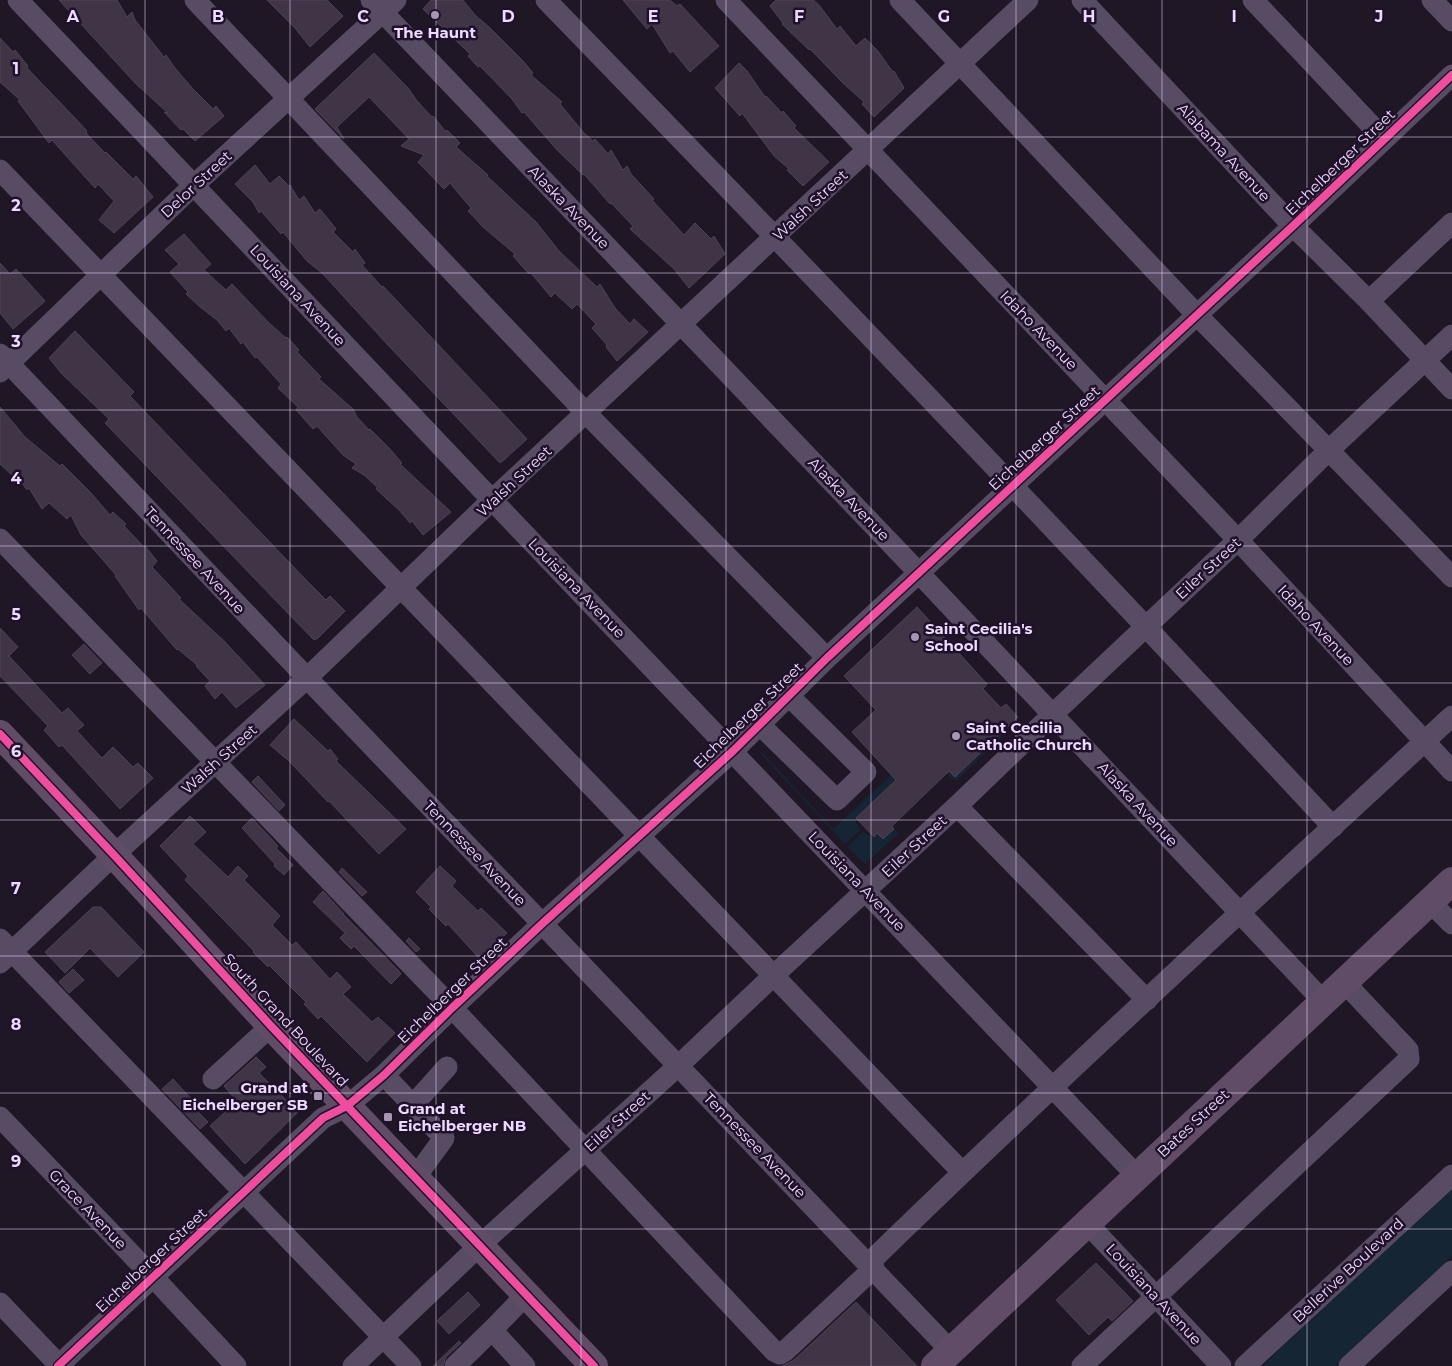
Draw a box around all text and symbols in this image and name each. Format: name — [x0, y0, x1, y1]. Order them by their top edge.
text: A — [66, 7, 80, 26]
text: B — [212, 7, 224, 26]
text: C — [357, 7, 369, 26]
text: D — [501, 7, 515, 26]
text: E — [648, 7, 658, 26]
text: F — [794, 7, 804, 26]
text: G — [938, 7, 950, 26]
text: H — [1083, 7, 1095, 26]
text: I — [1231, 7, 1237, 26]
text: J — [1374, 7, 1383, 26]
marker: The Haunt — [429, 9, 441, 21]
place label: The Haunt — [394, 23, 476, 42]
text: 1 — [13, 59, 19, 78]
street label: Alabama Avenue — [1173, 99, 1275, 205]
street label: Eichelberger Street — [1281, 105, 1399, 219]
street label: Delor Street — [157, 146, 235, 222]
street label: Alaska Avenue — [524, 161, 614, 253]
street label: Walsh Street — [769, 165, 851, 245]
text: 2 — [11, 196, 21, 215]
street label: Louisiana Avenue — [246, 240, 350, 350]
street label: Idaho Avenue — [996, 286, 1082, 374]
text: 3 — [10, 332, 21, 351]
street label: Eichelberger Street — [984, 381, 1104, 495]
street label: Walsh Street — [473, 441, 555, 521]
street label: Alaska Avenue — [804, 453, 894, 545]
text: 4 — [10, 469, 22, 488]
street label: Tennessee Avenue — [140, 503, 250, 617]
street label: Eiler Street — [1171, 533, 1245, 603]
street label: Louisiana Avenue — [524, 534, 630, 642]
street label: Idaho Avenue — [1274, 581, 1358, 669]
text: 5 — [11, 605, 21, 624]
place label: Saint Cecilia's School — [925, 619, 1033, 655]
marker: Saint Cecilia's School — [909, 631, 921, 643]
street label: Eichelberger Street — [689, 658, 807, 772]
place label: Saint Cecilia Catholic Church — [966, 718, 1092, 754]
street label: Walsh Street — [177, 720, 261, 798]
marker: Saint Cecilia Catholic Church — [950, 730, 962, 742]
text: 6 — [11, 742, 21, 761]
street label: Alaska Avenue — [1094, 758, 1182, 850]
street label: Tennessee Avenue — [420, 796, 530, 910]
street label: Eiler Street — [877, 811, 951, 881]
street label: Louisiana Avenue — [804, 827, 910, 935]
text: 7 — [11, 879, 21, 898]
street label: Eichelberger Street — [393, 933, 511, 1047]
street label: South Grand Boulevard — [219, 949, 353, 1091]
text: 8 — [11, 1015, 21, 1034]
place label: Grand at Eichelberger SB — [182, 1078, 308, 1114]
street label: Bates Street — [1153, 1085, 1233, 1161]
street label: Eiler Street — [580, 1086, 654, 1156]
street label: Tennessee Avenue — [700, 1088, 810, 1202]
marker: Grand at Eichelberger SB — [312, 1090, 324, 1102]
place label: Grand at Eichelberger NB — [398, 1099, 526, 1135]
marker: Grand at Eichelberger NB — [382, 1111, 394, 1123]
text: 9 — [11, 1152, 21, 1171]
street label: Grace Avenue — [45, 1165, 131, 1253]
street label: Eichelberger Street — [91, 1203, 211, 1317]
street label: Bellerive Boulevard — [1289, 1214, 1407, 1326]
street label: Louisiana Avenue — [1102, 1239, 1206, 1349]

